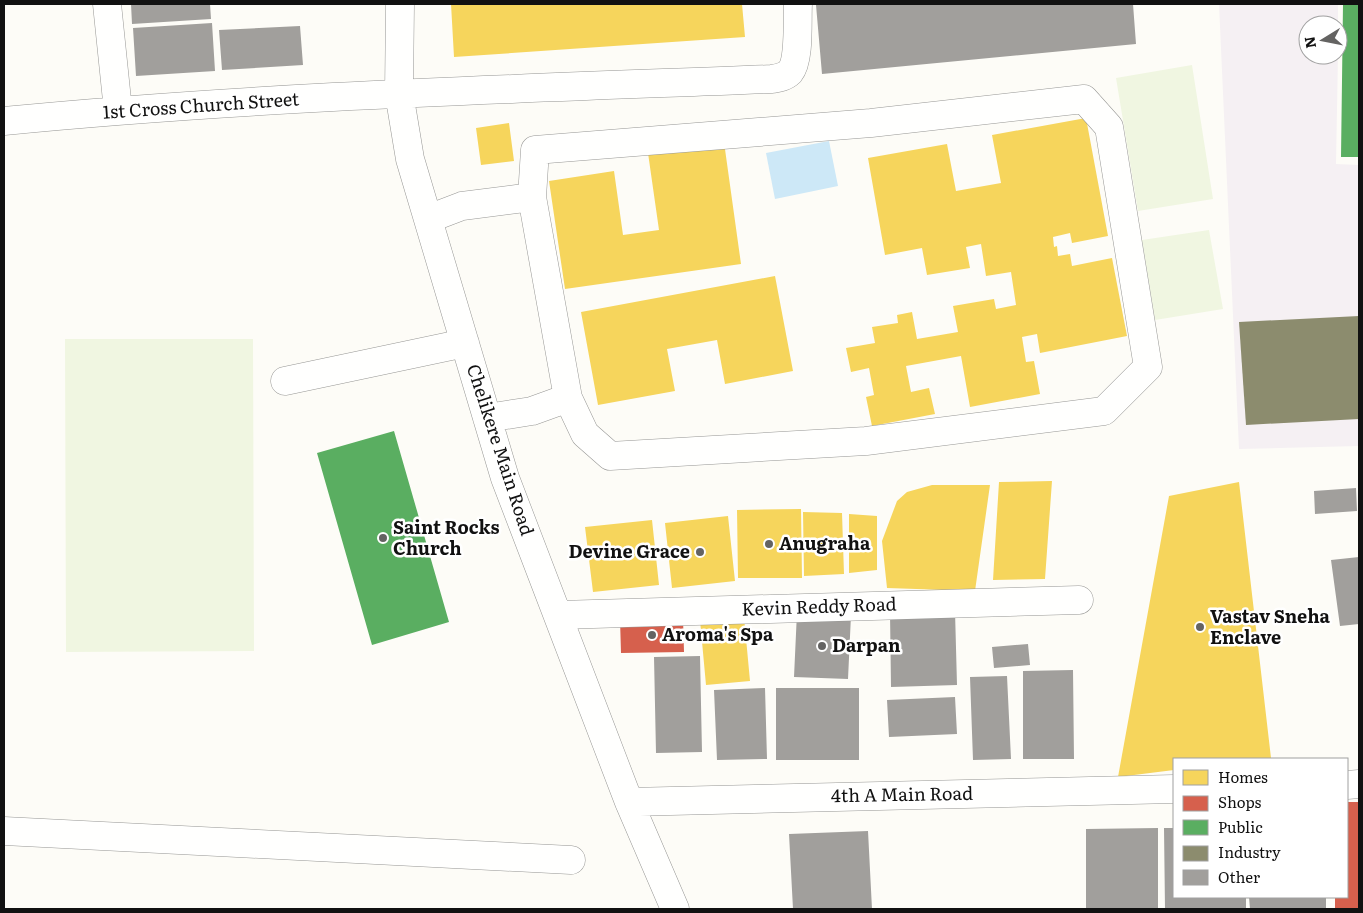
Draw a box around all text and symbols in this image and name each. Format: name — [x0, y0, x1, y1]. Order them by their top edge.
north arrow — [1298, 15, 1348, 65]
text: N — [1298, 35, 1320, 50]
street label: 1st Cross Church Street — [102, 84, 301, 125]
street label: Chelikere Main Road — [461, 360, 542, 539]
place label: Saint Rocks Church — [393, 513, 500, 561]
place label: Anugraha — [779, 529, 871, 556]
marker: Saint Rocks Church — [377, 532, 389, 544]
place label: Devine Grace — [568, 537, 690, 564]
marker: Anugraha — [763, 538, 775, 550]
marker: Devine Grace — [694, 546, 706, 558]
street label: Kevin Reddy Road — [741, 589, 897, 622]
place label: Vastav Sneha Enclave — [1210, 602, 1331, 650]
place label: Aroma's Spa — [662, 620, 774, 647]
marker: Vastav Sneha Enclave — [1194, 621, 1206, 633]
marker: Aroma's Spa — [646, 629, 658, 641]
place label: Darpan — [832, 631, 901, 658]
marker: Darpan — [816, 640, 828, 652]
legend — [1173, 758, 1348, 898]
text: Homes — [1218, 765, 1268, 788]
street label: 4th A Main Road — [831, 779, 973, 808]
text: Shops — [1218, 790, 1261, 813]
text: Public — [1218, 815, 1263, 838]
text: Industry — [1218, 840, 1281, 863]
text: Other — [1218, 865, 1260, 888]

